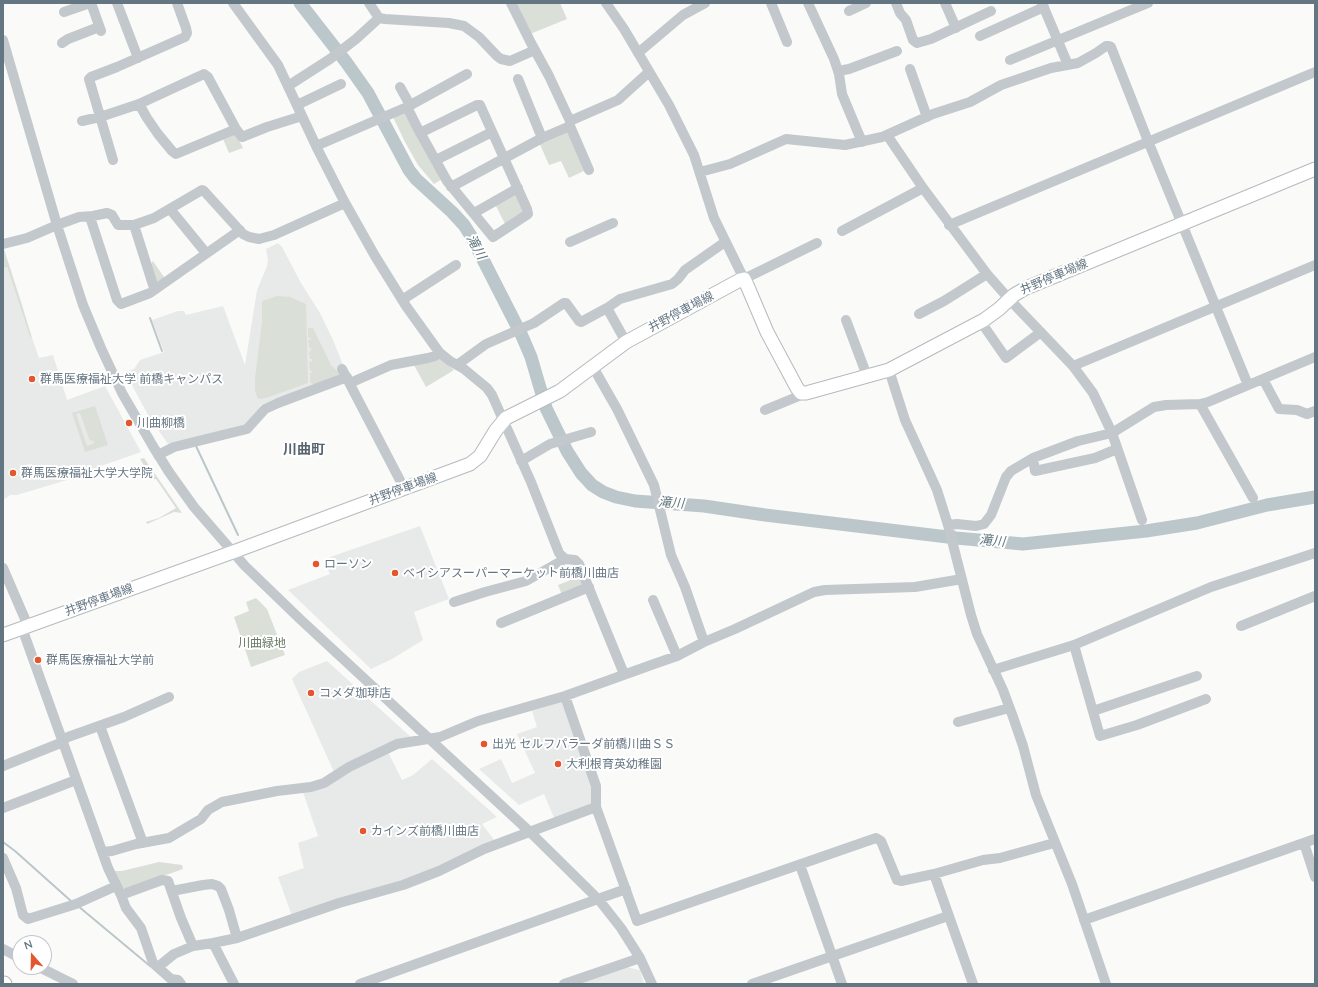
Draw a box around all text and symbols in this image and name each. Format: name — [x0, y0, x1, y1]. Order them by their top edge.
water label: 滝川 — [463, 232, 489, 262]
street label: 井野停車場線 — [1018, 256, 1090, 298]
street label: 井野停車場線 — [646, 289, 716, 335]
place label: 群馬医療福祉大学 前橋キャンパス — [40, 372, 223, 386]
marker: 群馬医療福祉大学 前橋キャンパス — [27, 374, 37, 384]
place label: 川曲柳橋 — [137, 416, 185, 430]
marker: 川曲柳橋 — [124, 418, 134, 428]
district label: 川曲町 — [283, 442, 325, 458]
place label: 群馬医療福祉大学大学院 — [21, 466, 153, 480]
marker: 群馬医療福祉大学大学院 — [8, 468, 18, 478]
street label: 井野停車場線 — [367, 470, 439, 508]
water label: 滝川 — [657, 494, 685, 512]
water label: 滝川 — [978, 532, 1006, 550]
place label: ローソン — [324, 557, 372, 571]
marker: ローソン — [311, 559, 321, 569]
place label: ベイシアスーパーマーケット前橋川曲店 — [403, 566, 619, 580]
marker: ベイシアスーパーマーケット前橋川曲店 — [390, 568, 400, 578]
street label: 井野停車場線 — [63, 581, 135, 619]
park label: 川曲緑地 — [238, 636, 286, 650]
place label: 群馬医療福祉大学前 — [46, 653, 154, 667]
marker: 群馬医療福祉大学前 — [33, 655, 43, 665]
place label: コメダ珈琲店 — [319, 686, 391, 700]
marker: コメダ珈琲店 — [306, 688, 316, 698]
place label: 出光 セルフパラーダ前橋川曲ＳＳ — [492, 737, 675, 751]
marker: 出光 セルフパラーダ前橋川曲ＳＳ — [479, 739, 489, 749]
place label: 大利根育英幼稚園 — [566, 757, 662, 771]
marker: 大利根育英幼稚園 — [553, 759, 563, 769]
place label: カインズ前橋川曲店 — [371, 824, 479, 838]
marker: カインズ前橋川曲店 — [358, 826, 368, 836]
north arrow — [12, 935, 52, 975]
text: N — [22, 937, 34, 953]

